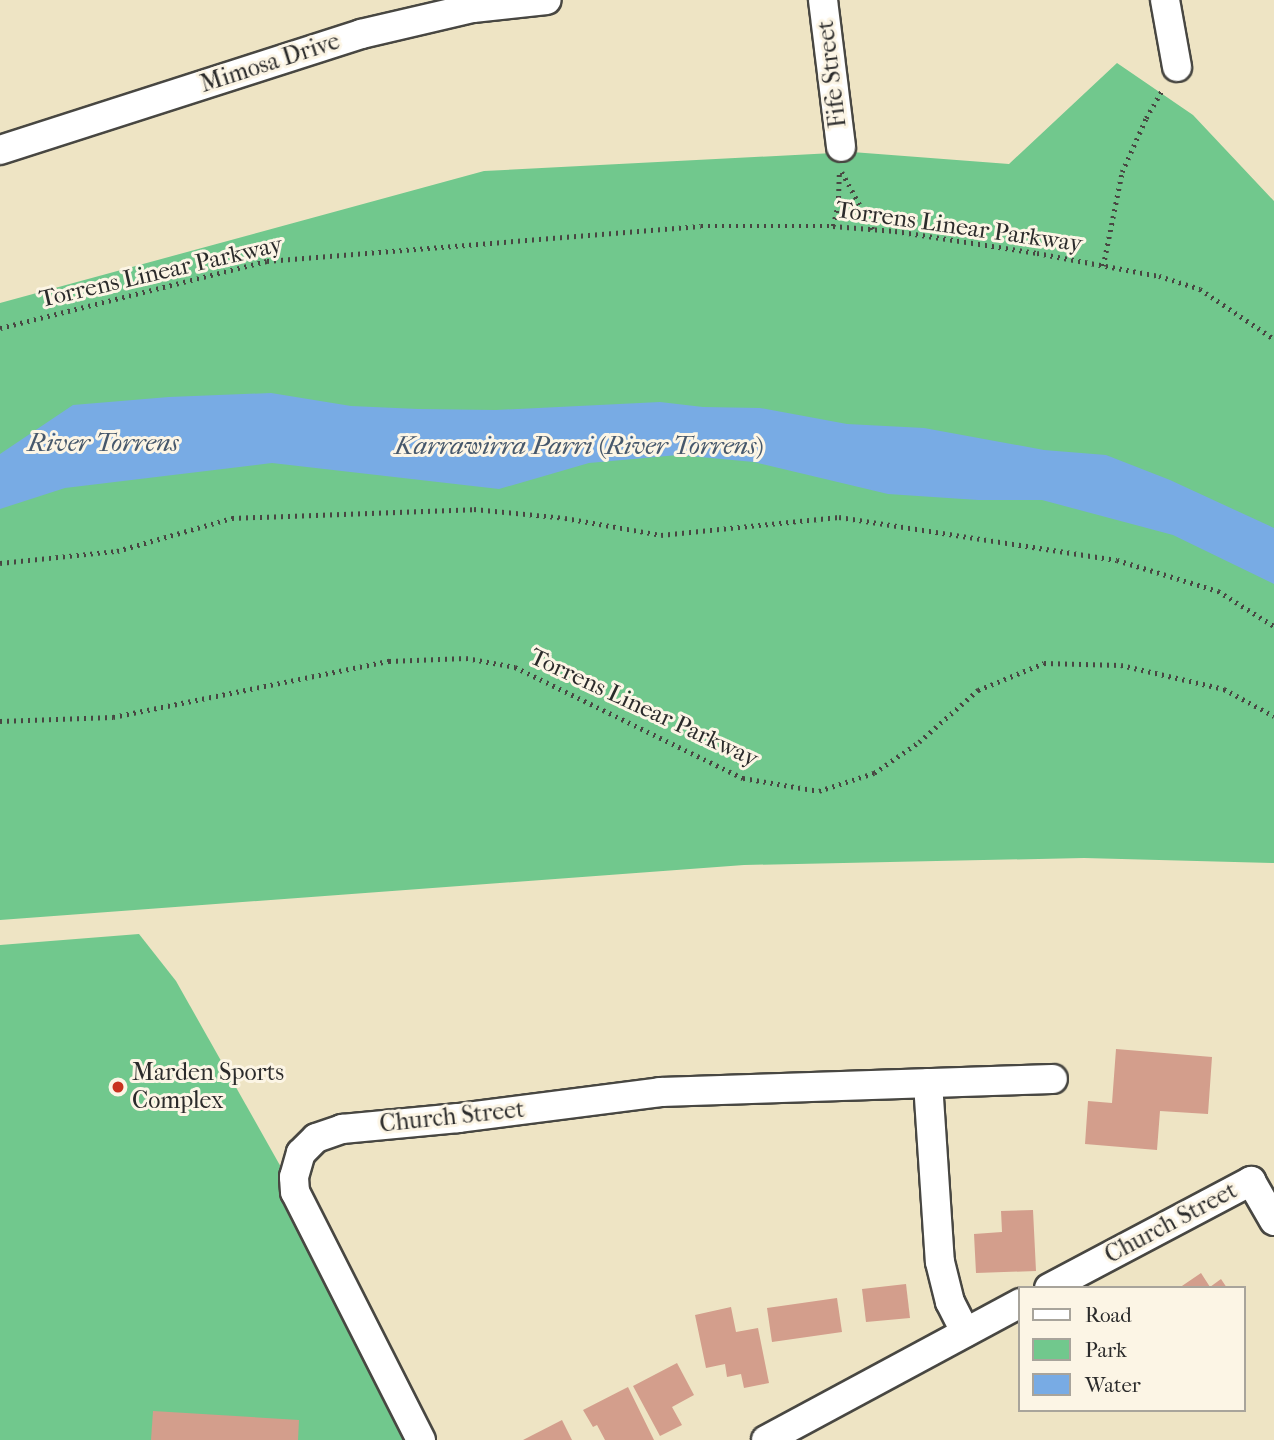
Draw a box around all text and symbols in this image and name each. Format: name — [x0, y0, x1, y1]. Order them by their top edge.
street label: Fife Street — [811, 19, 853, 129]
street label: Mimosa Drive — [197, 27, 343, 99]
street label: Torrens Linear Parkway — [834, 195, 1084, 259]
street label: Torrens Linear Parkway — [37, 230, 285, 314]
water label: River Torrens — [28, 427, 178, 459]
water label: Karrawirra Parri (River Torrens) — [395, 430, 763, 462]
street label: Torrens Linear Parkway — [525, 642, 763, 774]
place label: Marden Sports Complex — [132, 1059, 284, 1115]
marker: Marden Sports Complex — [110, 1079, 126, 1095]
street label: Church Street — [378, 1095, 526, 1139]
street label: Church Street — [1100, 1176, 1242, 1270]
legend — [1018, 1286, 1246, 1412]
text: Road — [1085, 1303, 1132, 1327]
text: Park — [1085, 1338, 1127, 1362]
text: Water — [1085, 1373, 1141, 1397]

